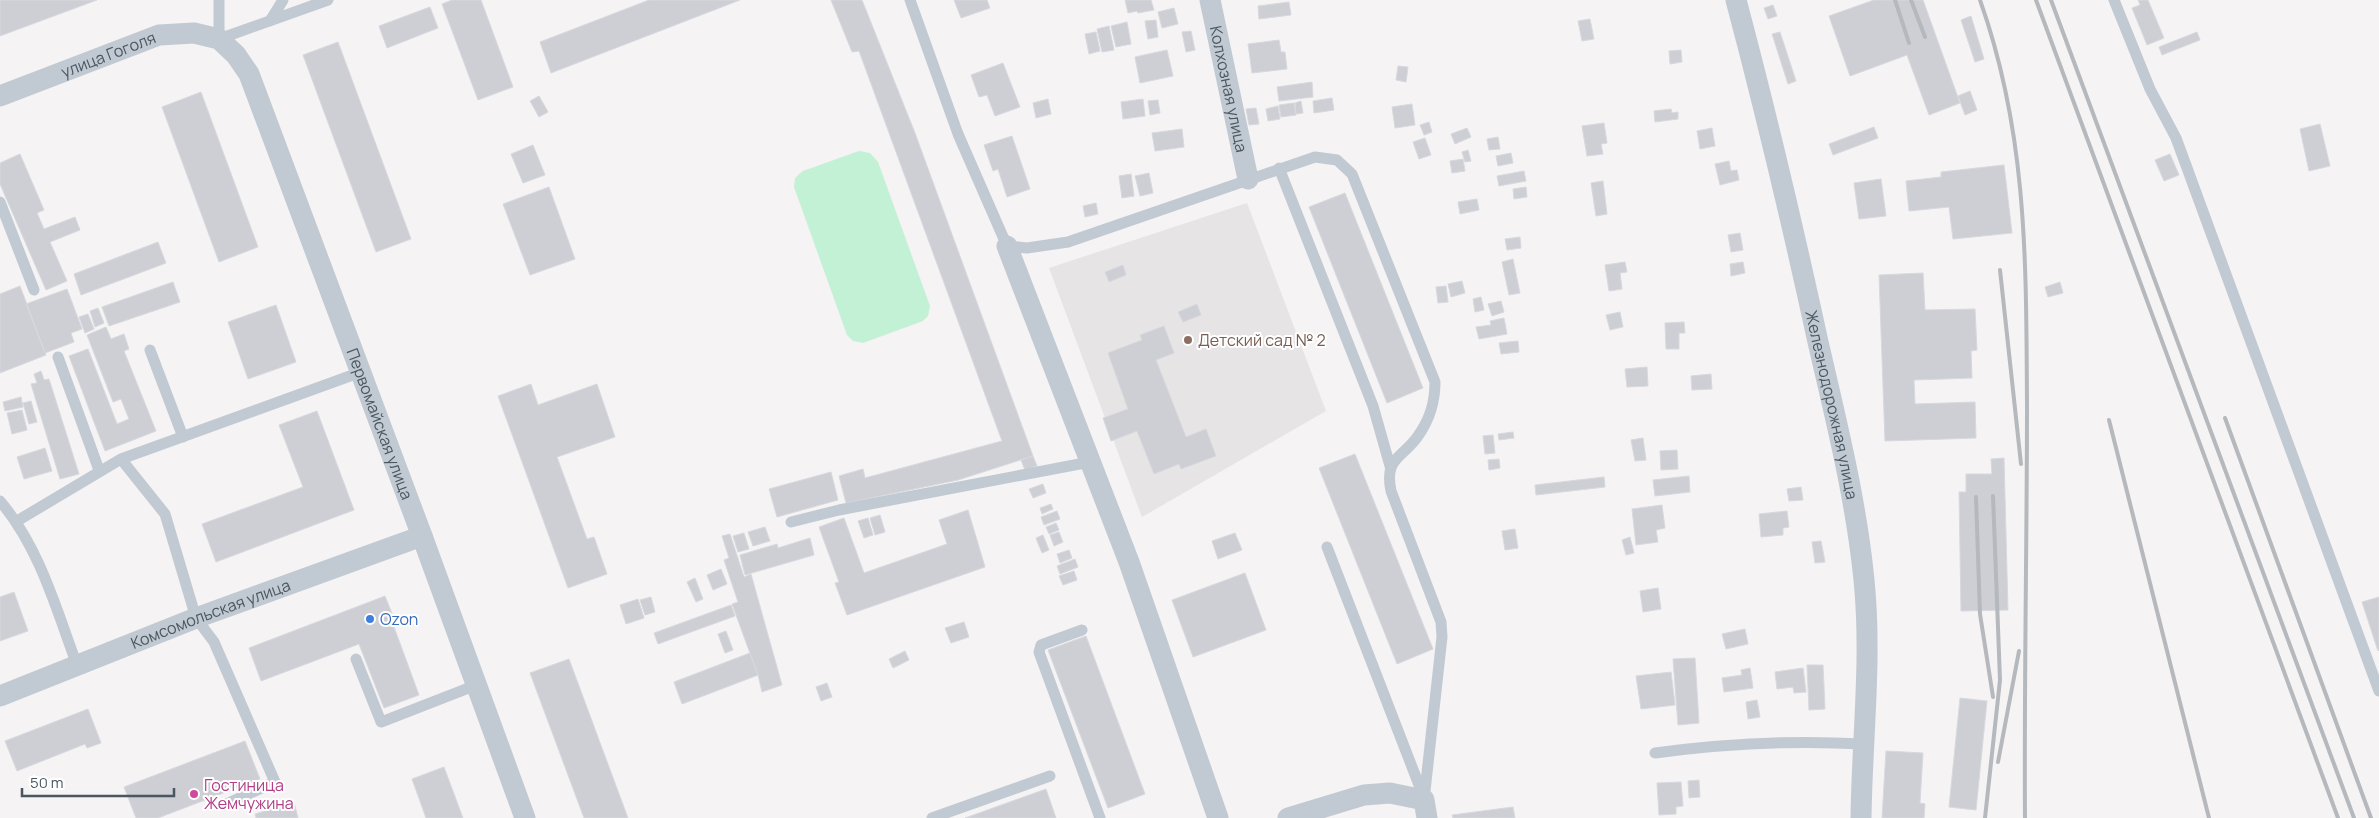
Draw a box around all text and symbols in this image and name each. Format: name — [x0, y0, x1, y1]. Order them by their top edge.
street label: Колхозная улица — [1205, 24, 1253, 154]
street label: улица Гоголя — [58, 26, 159, 83]
street label: Железнодорожная улица — [1800, 308, 1863, 501]
place label: Детский сад № 2 — [1198, 329, 1326, 351]
marker: Детский сад № 2 — [1182, 334, 1194, 346]
street label: Первомайская улица — [342, 345, 418, 503]
street label: Комсомольская улица — [127, 574, 293, 654]
place label: Ozon — [380, 608, 418, 630]
marker: Ozon — [364, 613, 376, 625]
scale bar — [22, 766, 175, 798]
text: 50 m — [30, 772, 64, 793]
place label: Гостиница Жемчужина — [204, 774, 294, 814]
marker: Гостиница Жемчужина — [188, 788, 200, 800]

